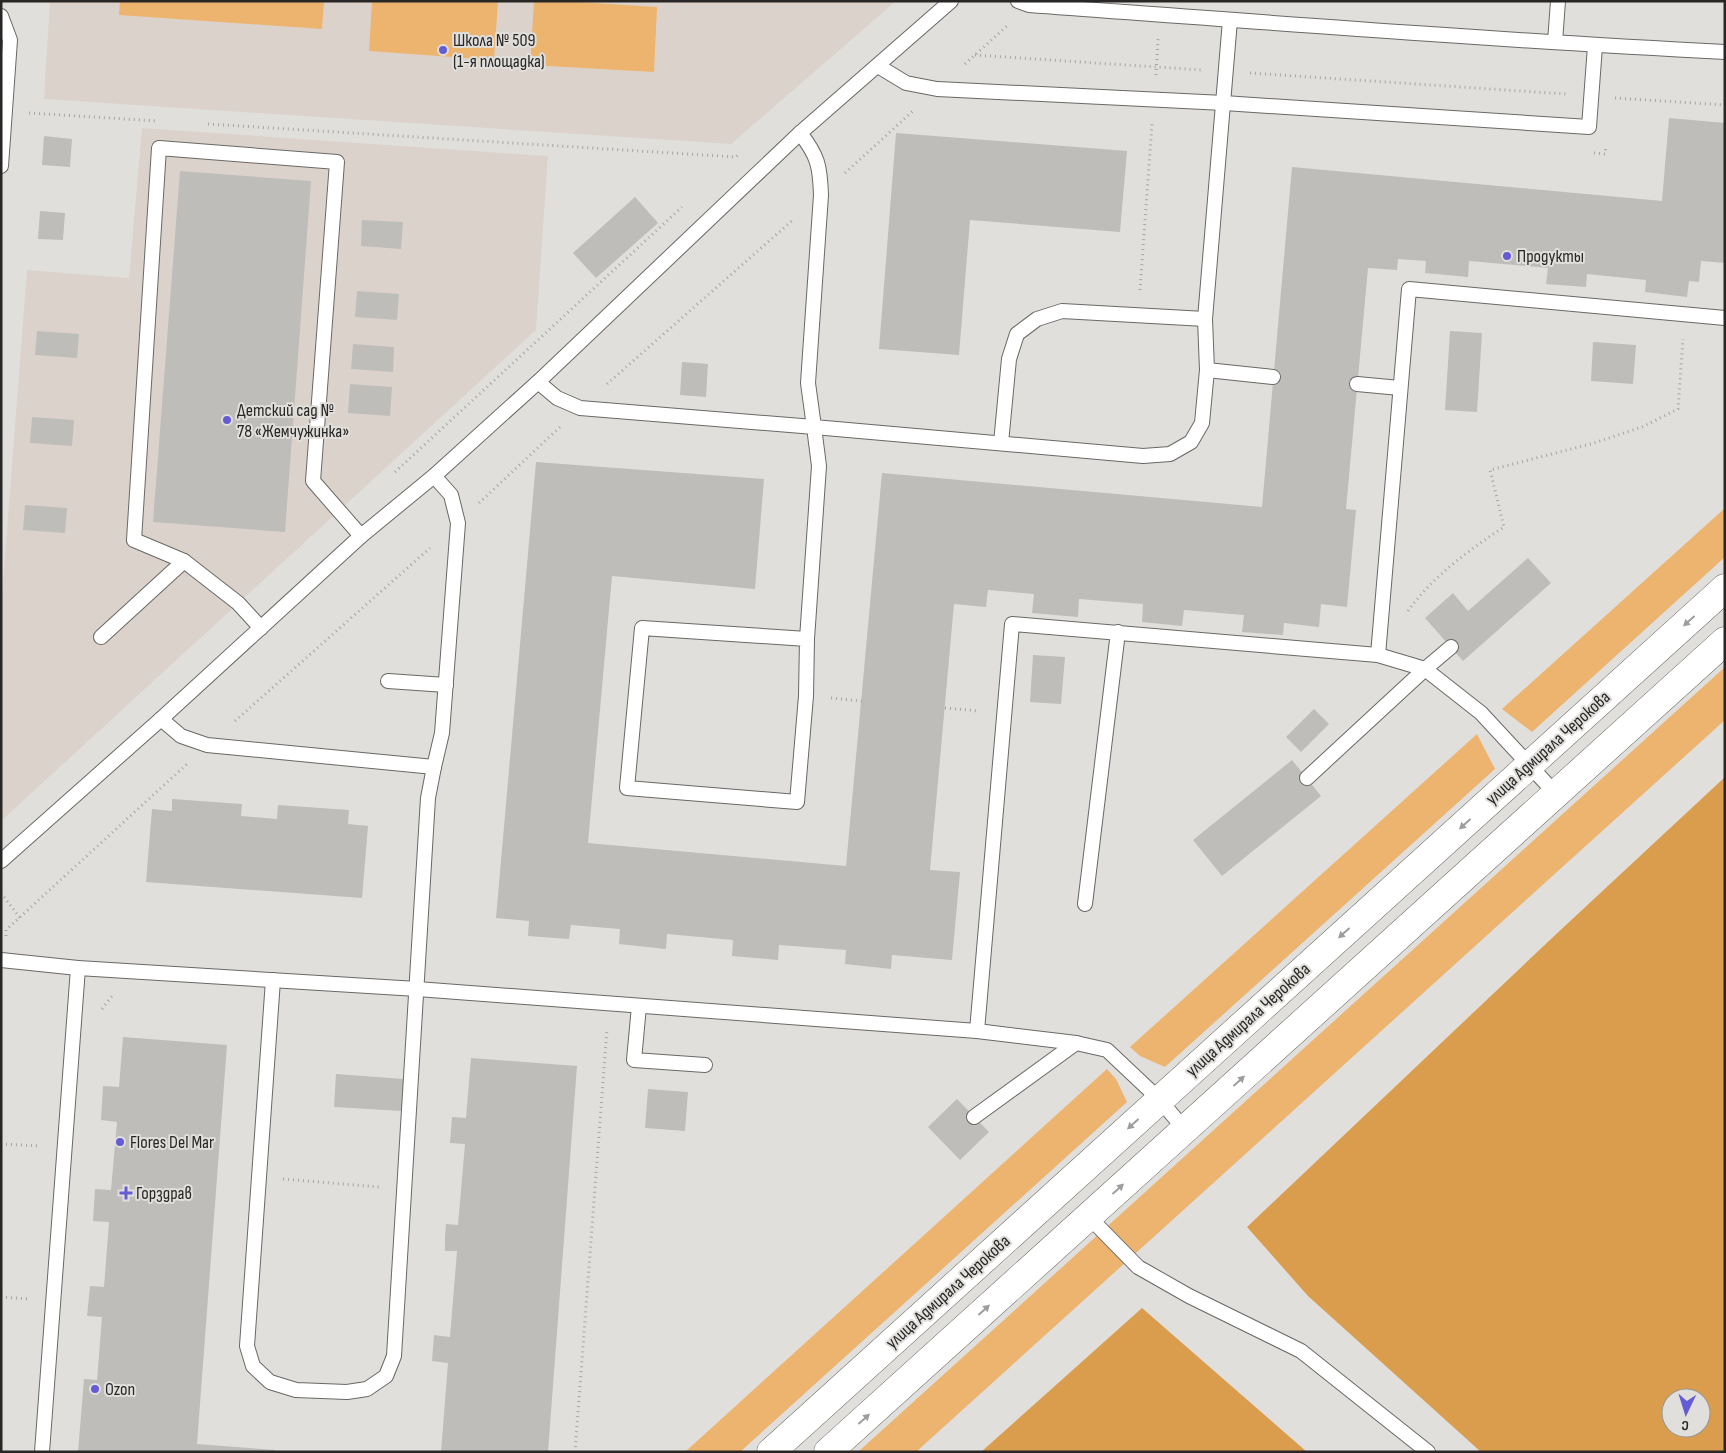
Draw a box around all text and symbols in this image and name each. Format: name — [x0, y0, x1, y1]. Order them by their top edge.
place label: Школа № 509 (1-я площадка) — [453, 30, 545, 72]
marker: Школа № 509 (1-я площадка) — [437, 44, 449, 56]
place label: Продукты — [1517, 246, 1584, 267]
marker: Продукты — [1501, 250, 1513, 262]
place label: Детский сад № 78 «Жемчужинка» — [237, 400, 349, 442]
marker: Детский сад № 78 «Жемчужинка» — [221, 414, 233, 426]
one-way arrow — [1683, 615, 1695, 627]
street label: улица Адмирала Черокова — [1482, 687, 1614, 809]
one-way arrow — [1459, 818, 1471, 830]
one-way arrow — [1339, 927, 1351, 939]
street label: улица Адмирала Черокова — [1182, 959, 1314, 1081]
one-way arrow — [1233, 1075, 1245, 1087]
one-way arrow — [1127, 1118, 1139, 1130]
place label: Flores Del Mar — [130, 1132, 214, 1153]
marker: Flores Del Mar — [114, 1136, 126, 1148]
place label: Горздрав — [136, 1183, 192, 1204]
one-way arrow — [1112, 1184, 1125, 1195]
marker: Горздрав — [120, 1187, 132, 1199]
street label: улица Адмирала Черокова — [882, 1231, 1014, 1353]
one-way arrow — [978, 1304, 990, 1316]
place label: Ozon — [105, 1379, 135, 1400]
marker: Ozon — [89, 1383, 101, 1395]
north arrow — [1661, 1388, 1711, 1438]
one-way arrow — [858, 1413, 870, 1425]
text: С — [1681, 1417, 1689, 1434]

